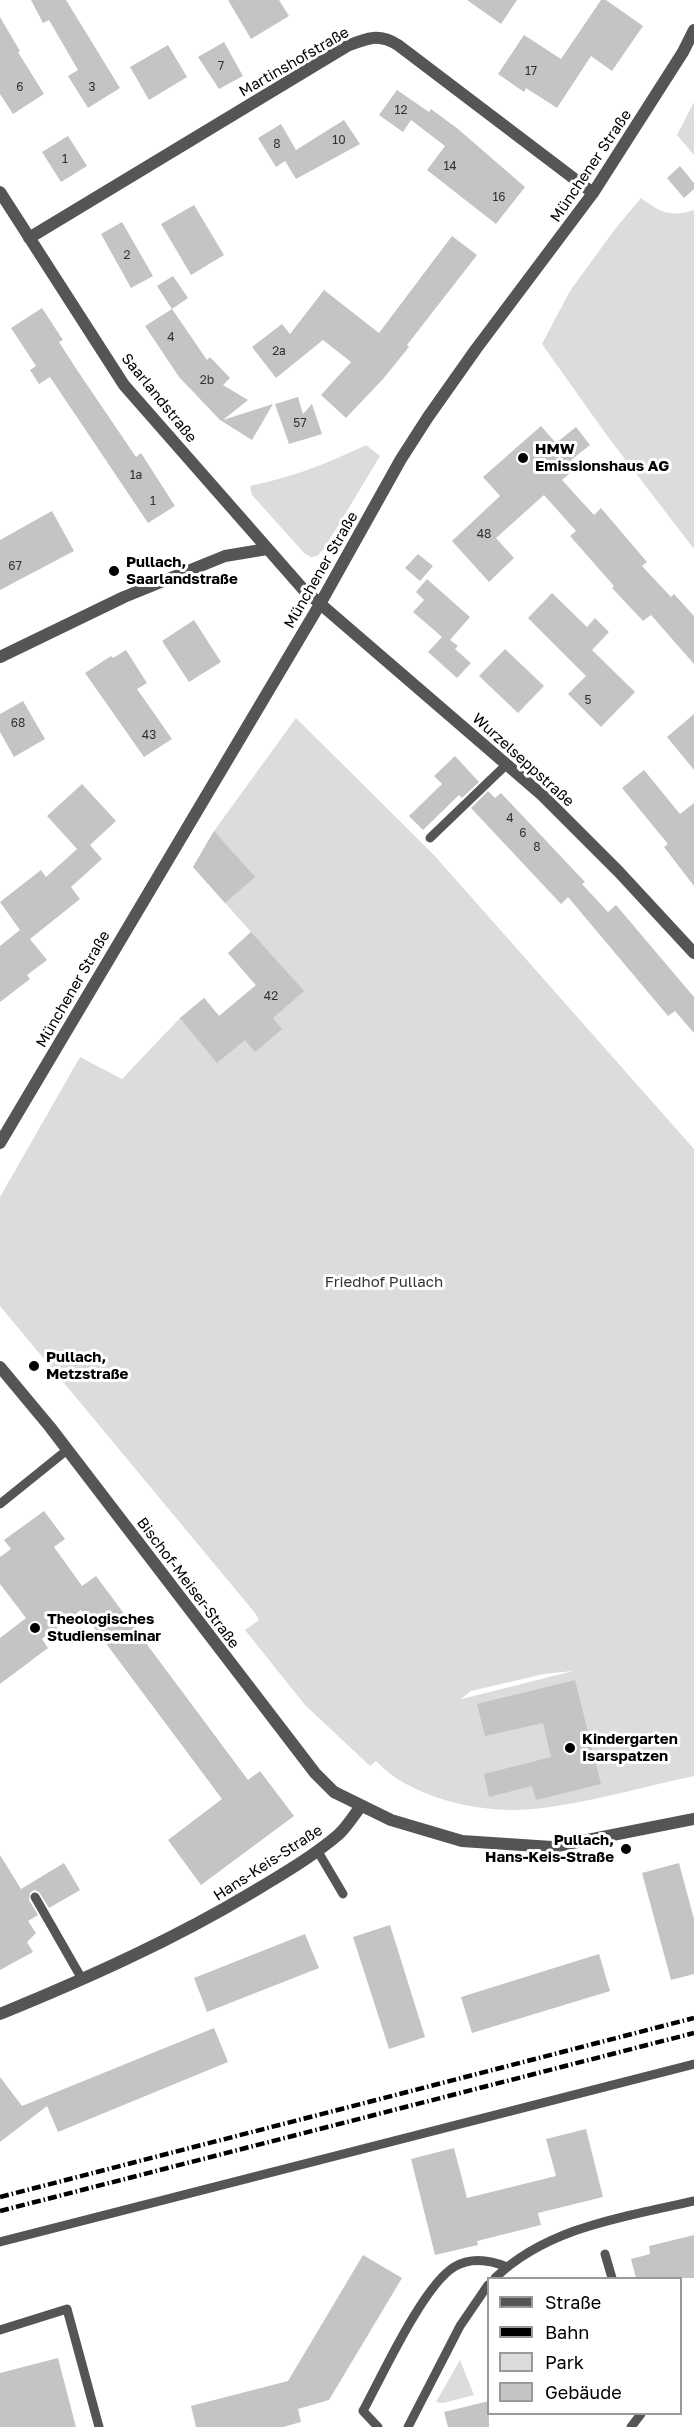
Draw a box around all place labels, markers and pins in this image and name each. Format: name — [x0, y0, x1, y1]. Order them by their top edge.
place label: HMW Emissionshaus AG — [535, 440, 669, 475]
marker: HMW Emissionshaus AG — [516, 451, 530, 465]
place label: Pullach, Saarlandstraße — [126, 553, 238, 588]
marker: Pullach, Saarlandstraße — [107, 564, 121, 578]
place label: Pullach, Metzstraße — [46, 1348, 128, 1383]
marker: Pullach, Metzstraße — [27, 1359, 41, 1373]
place label: Theologisches Studienseminar — [47, 1610, 161, 1645]
marker: Theologisches Studienseminar — [28, 1621, 42, 1635]
place label: Kindergarten Isarspatzen — [582, 1730, 678, 1765]
marker: Kindergarten Isarspatzen — [563, 1741, 577, 1755]
place label: Pullach, Hans-Keis-Straße — [485, 1831, 614, 1866]
marker: Pullach, Hans-Keis-Straße — [619, 1842, 633, 1856]

